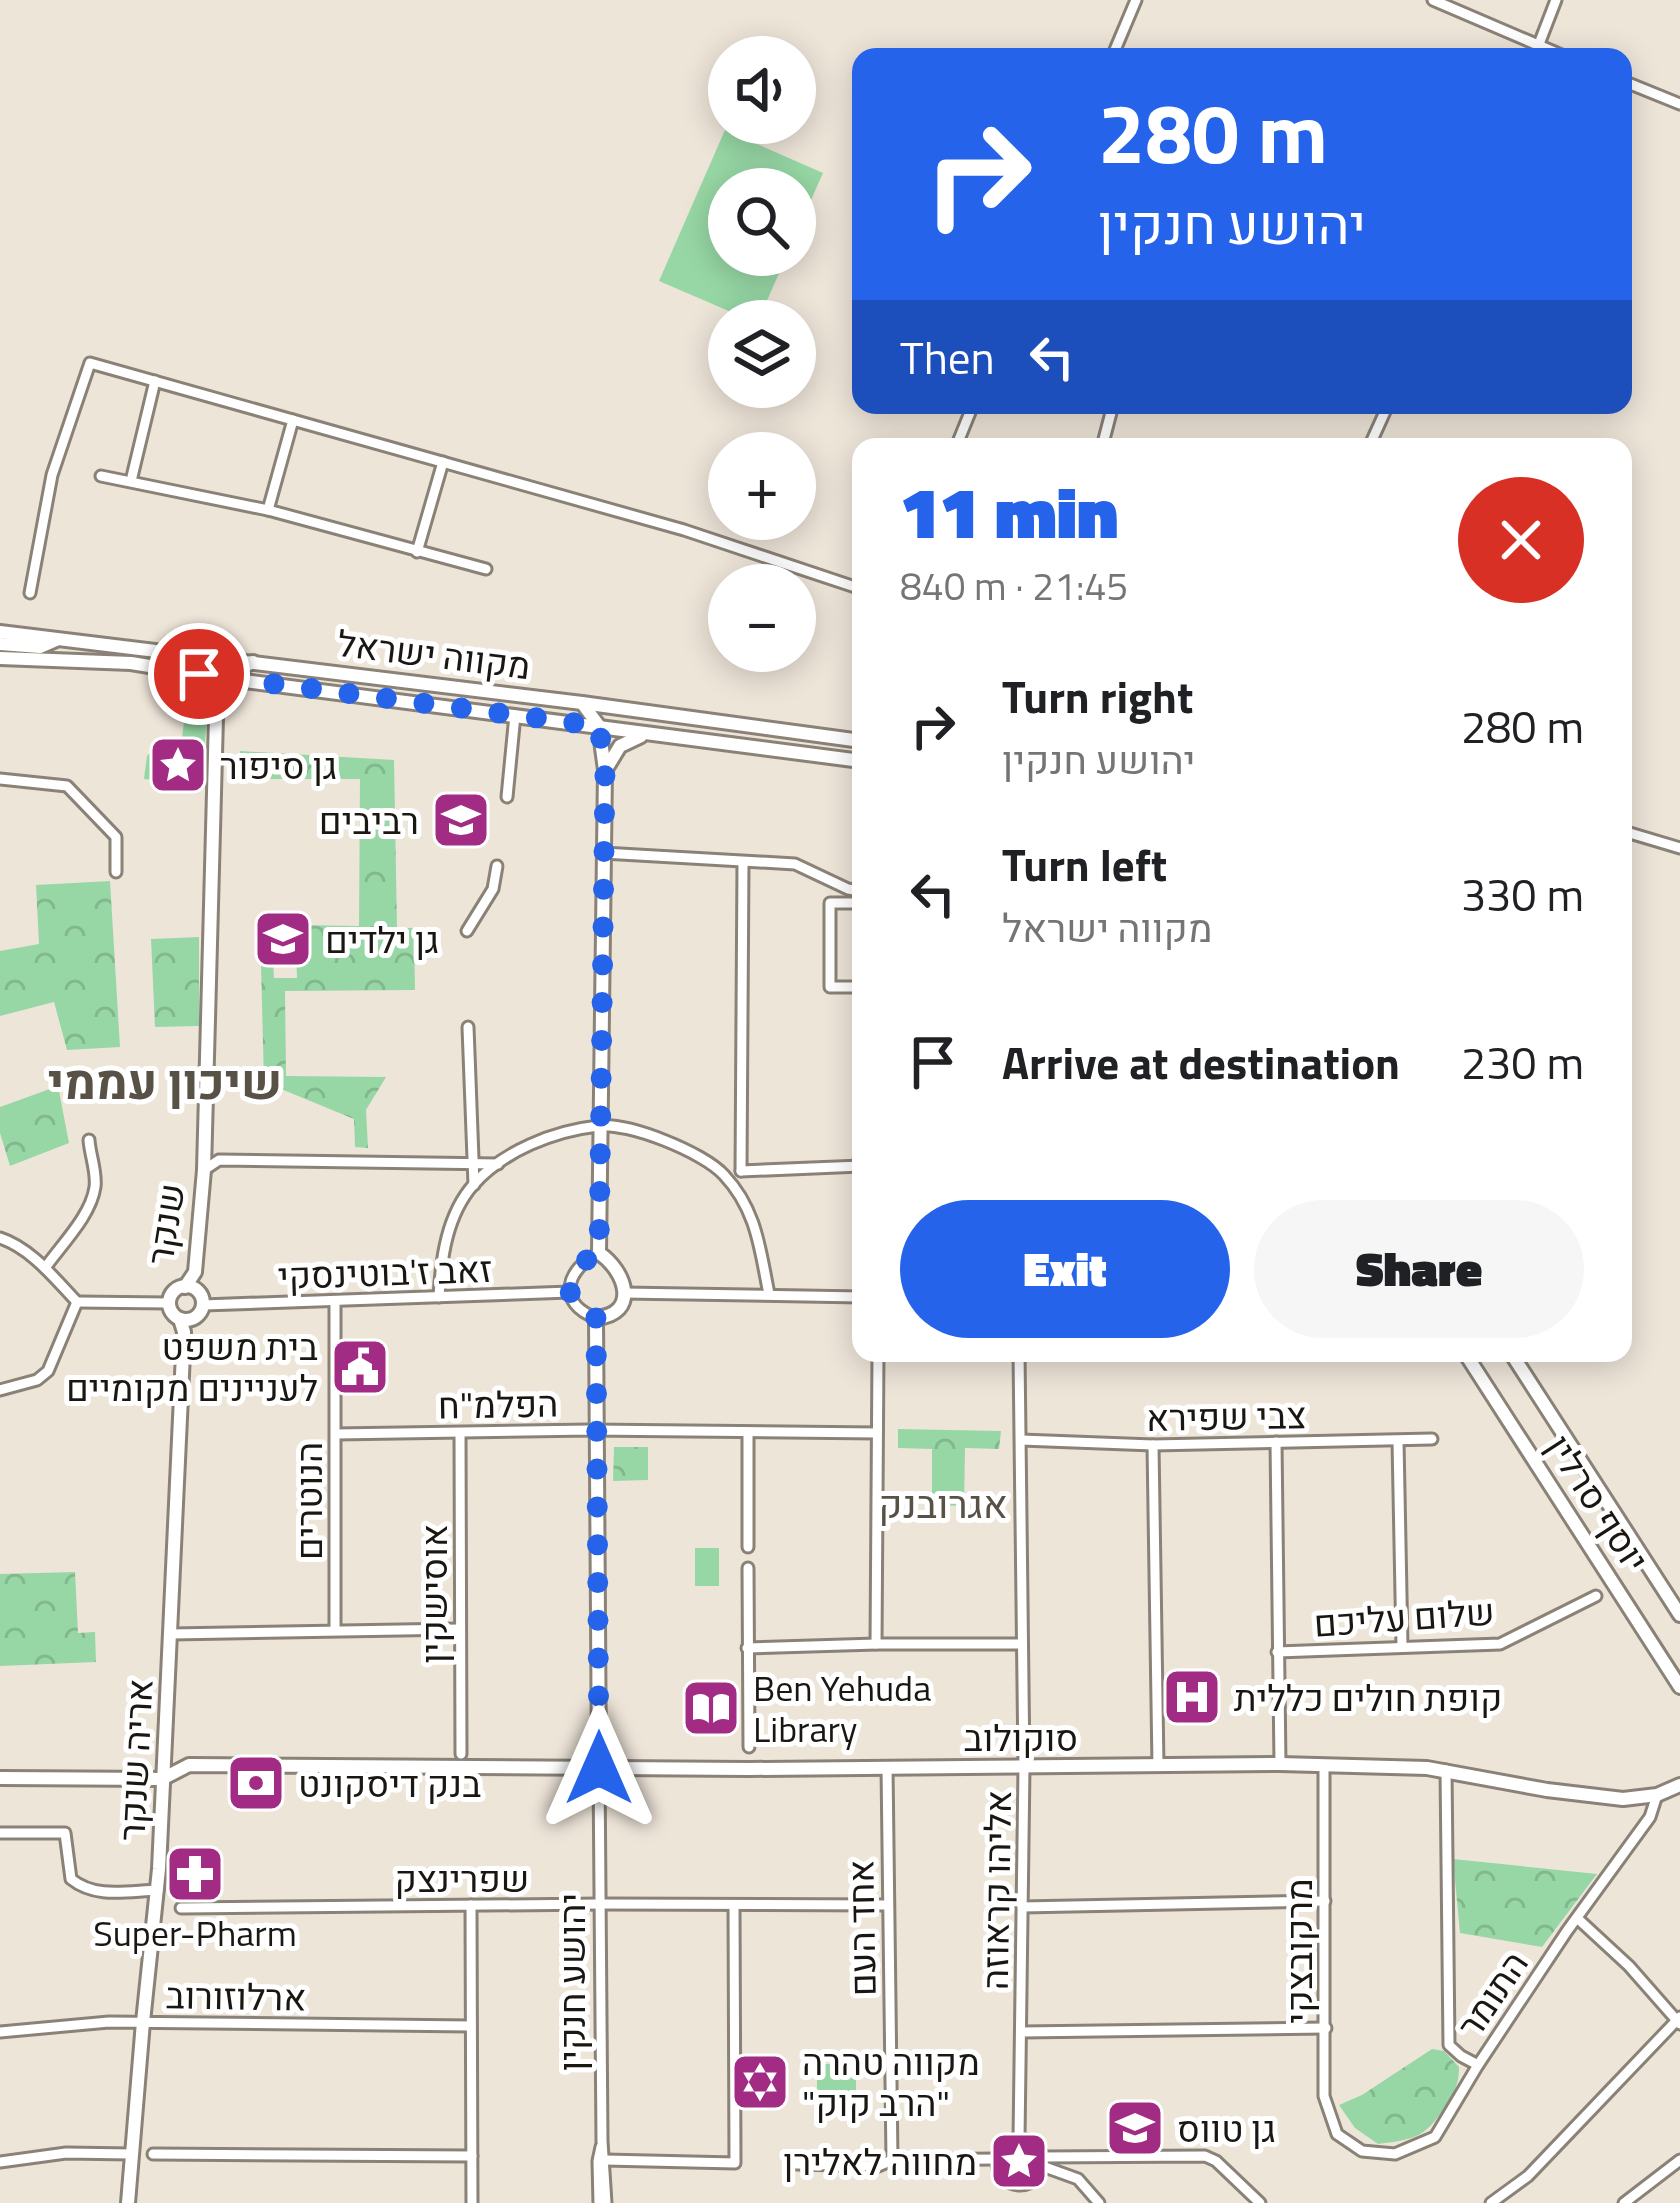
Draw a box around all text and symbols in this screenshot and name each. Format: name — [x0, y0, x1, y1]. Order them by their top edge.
map controls — [708, 36, 816, 672]
button: sound — [708, 36, 816, 144]
text: 280 m — [1098, 68, 1328, 196]
icon: right — [900, 96, 1056, 252]
button: search — [708, 168, 816, 276]
text: יהושע חנקין — [1098, 183, 1366, 265]
button: layers — [708, 300, 816, 408]
text: Then — [900, 323, 995, 391]
icon: left — [1019, 324, 1085, 390]
button: + — [708, 432, 816, 540]
text: 11 min — [900, 456, 1118, 566]
button: close — [1458, 477, 1584, 603]
text: 840 m · 21:45 — [900, 556, 1128, 615]
button: − — [708, 564, 816, 672]
street label: מקווה ישראל — [334, 615, 534, 693]
pin — [148, 623, 250, 725]
icon: arrive — [166, 641, 232, 707]
text: Turn right — [1002, 662, 1193, 730]
text: 280 m — [1461, 692, 1584, 760]
icon: right — [900, 693, 966, 759]
text: יהושע חנקין — [1002, 730, 1195, 789]
place icon: גן סיפור — [147, 734, 209, 796]
place label: גן סיפור — [220, 738, 337, 793]
school or university icon: רביבים — [430, 789, 492, 851]
place label: רביבים — [319, 793, 419, 848]
text: Turn left — [1002, 830, 1167, 898]
text: 330 m — [1461, 860, 1584, 928]
icon: left — [900, 861, 966, 927]
text: מקווה ישראל — [1002, 898, 1212, 957]
school or university icon: גן ילדים — [252, 908, 314, 970]
place label: גן ילדים — [325, 912, 439, 967]
text: Arrive at destination — [1002, 1028, 1400, 1096]
text: 230 m — [1461, 1028, 1584, 1096]
icon: arrive — [900, 1029, 966, 1095]
district label: שיכון עממי — [48, 1045, 282, 1118]
street label: שנקר — [131, 1179, 199, 1269]
button: Exit — [900, 1200, 1230, 1338]
button: Share — [1254, 1200, 1584, 1338]
street label: זאב ז'בוטינסקי — [277, 1241, 493, 1303]
place label: בית משפט לעניינים מקומיים — [66, 1319, 318, 1415]
public building icon: בית משפט לעניינים מקומיים — [329, 1336, 391, 1398]
street label: הפלמ"ח — [437, 1375, 559, 1433]
street label: צבי שפירא — [1145, 1387, 1307, 1445]
street label: יוסף סרלין — [1533, 1423, 1663, 1583]
street label: הנוטרים — [281, 1442, 336, 1560]
district label: אגרובנק — [878, 1474, 1008, 1533]
street label: אוסישקין — [406, 1524, 461, 1664]
street label: שלום עליכם — [1312, 1583, 1496, 1651]
place label: Ben Yehuda Library — [753, 1660, 931, 1756]
hospital icon: קופת חולים כללית — [1161, 1666, 1223, 1728]
place label: קופת חולים כללית — [1234, 1670, 1502, 1725]
street label: אריה שנקר — [103, 1677, 167, 1843]
library icon: Ben Yehuda Library — [680, 1677, 742, 1739]
position arrow — [536, 1705, 662, 1831]
street label: סוקולוב — [964, 1710, 1078, 1765]
bank icon: בנק דיסקונט — [225, 1752, 287, 1814]
place label: בנק דיסקונט — [298, 1756, 481, 1811]
street label: אליהו קראוזה — [967, 1790, 1025, 1990]
pharmacy icon: Super-Pharm — [164, 1843, 226, 1905]
street label: שפרינצק — [395, 1851, 529, 1906]
street label: אחד העם — [832, 1859, 890, 1997]
street label: מרקובצקי — [1271, 1878, 1326, 2024]
street label: יהושע חנקין — [544, 1893, 599, 2071]
place label: Super-Pharm — [93, 1905, 297, 1960]
street label: התומר — [1443, 1939, 1541, 2049]
street label: ארלוזורוב — [165, 1967, 307, 2025]
place label: מקווה טהרה "הרב קוק" — [802, 2034, 980, 2130]
synagogue icon: מקווה טהרה "הרב קוק" — [729, 2051, 791, 2113]
school or university icon: גן טווס — [1104, 2097, 1166, 2159]
place label: גן טווס — [1177, 2101, 1276, 2156]
place icon: מחווה לאלירן — [988, 2130, 1050, 2192]
place label: מחווה לאלירן — [783, 2134, 977, 2189]

